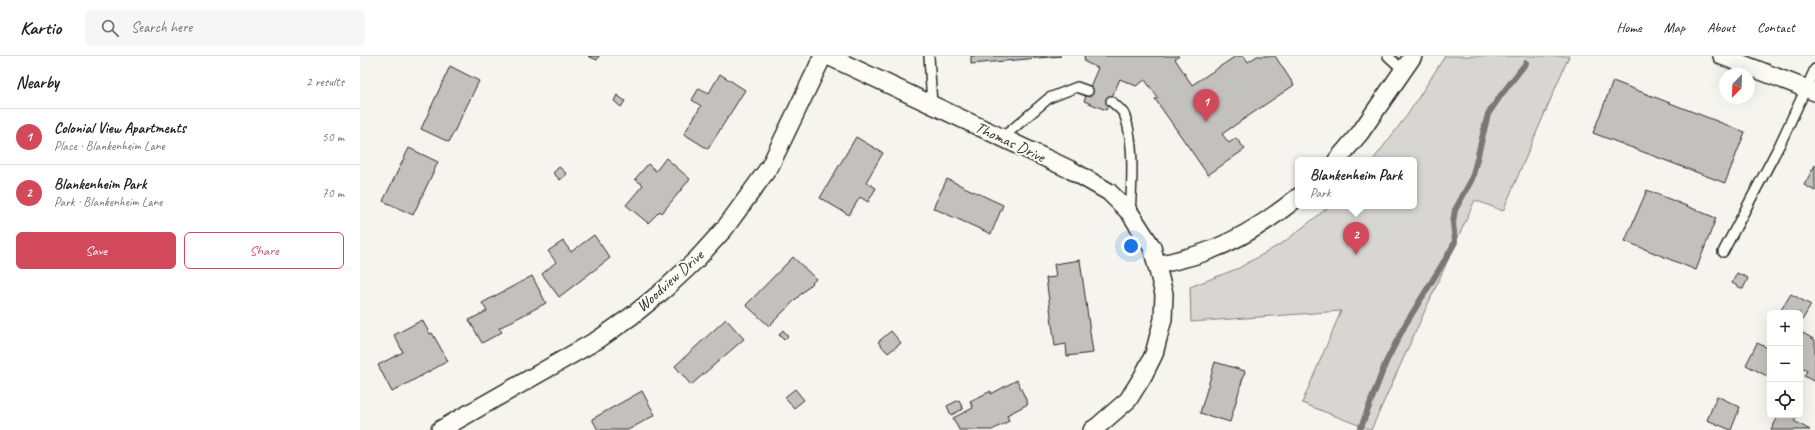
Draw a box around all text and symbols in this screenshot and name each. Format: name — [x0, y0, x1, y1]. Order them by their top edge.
search box — [85, 10, 365, 46]
text: Kartio — [20, 16, 61, 40]
icon: search — [99, 17, 121, 39]
text: Search here — [131, 18, 192, 37]
text: Home — [1616, 19, 1642, 36]
text: Map — [1664, 19, 1685, 36]
text: About — [1707, 19, 1735, 36]
text: Contact — [1757, 19, 1795, 36]
north arrow — [1719, 68, 1755, 104]
text: Nearby — [16, 72, 59, 93]
text: 2 results — [306, 74, 344, 90]
pin: 1 — [1193, 89, 1219, 122]
street label: Thomas Drive — [972, 117, 1050, 168]
text: Colonial View Apartments — [54, 119, 186, 138]
text: 1 — [26, 129, 32, 145]
text: 50 m — [322, 129, 344, 145]
text: Place · Blankenheim Lane — [54, 138, 165, 154]
popup — [1295, 157, 1417, 209]
text: Blankenheim Park — [1310, 166, 1402, 185]
text: Blankenheim Park — [54, 175, 146, 194]
text: 2 — [26, 185, 32, 201]
text: 70 m — [322, 185, 344, 201]
text: Park — [1310, 185, 1331, 201]
text: Park · Blankenheim Lane — [54, 194, 163, 210]
pin: 2 — [1343, 222, 1369, 255]
button: Save — [16, 232, 176, 269]
button: Share — [184, 232, 344, 269]
your location — [1121, 236, 1141, 256]
street label: Woodview Drive — [632, 244, 709, 316]
map controls — [1767, 310, 1803, 418]
button: + — [1767, 310, 1803, 346]
button: − — [1767, 346, 1803, 382]
button: locate — [1767, 382, 1803, 418]

